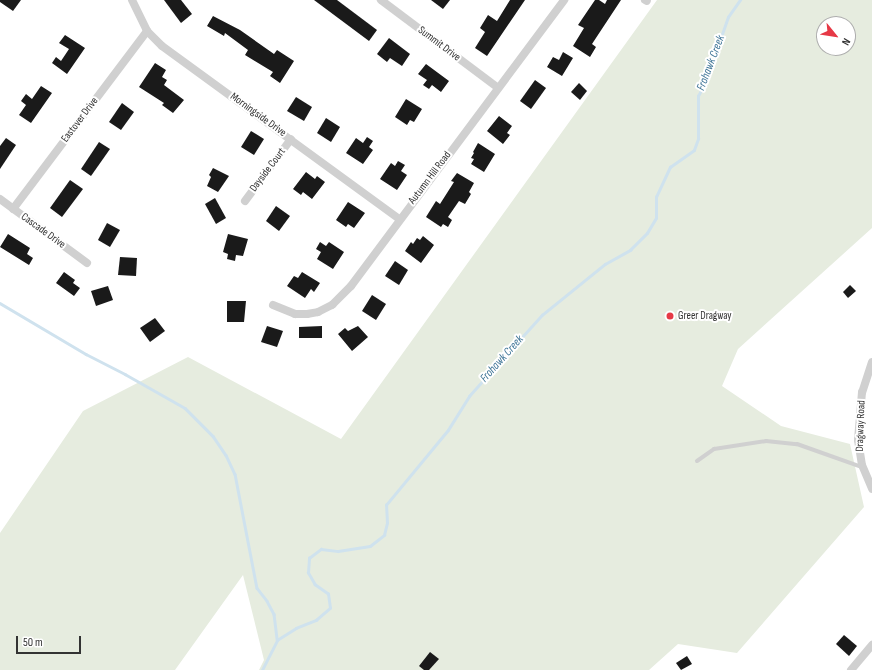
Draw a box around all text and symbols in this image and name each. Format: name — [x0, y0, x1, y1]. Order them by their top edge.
north arrow — [816, 16, 856, 56]
street label: Summit Drive — [415, 24, 463, 64]
water label: Frohawk Creek — [694, 33, 728, 93]
text: N — [839, 36, 853, 48]
street label: Morningside Drive — [227, 90, 289, 140]
street label: Eastover Drive — [59, 95, 101, 145]
street label: Dayside Court — [247, 145, 289, 195]
street label: Autumn Hill Road — [406, 149, 454, 207]
street label: Cascade Drive — [18, 210, 68, 252]
place label: Greer Dragway — [678, 309, 732, 323]
marker: Greer Dragway — [665, 311, 675, 321]
water label: Frohawk Creek — [477, 333, 527, 385]
street label: Dragway Road — [854, 400, 868, 452]
scale bar — [18, 628, 83, 654]
text: 50 m — [23, 635, 43, 650]

